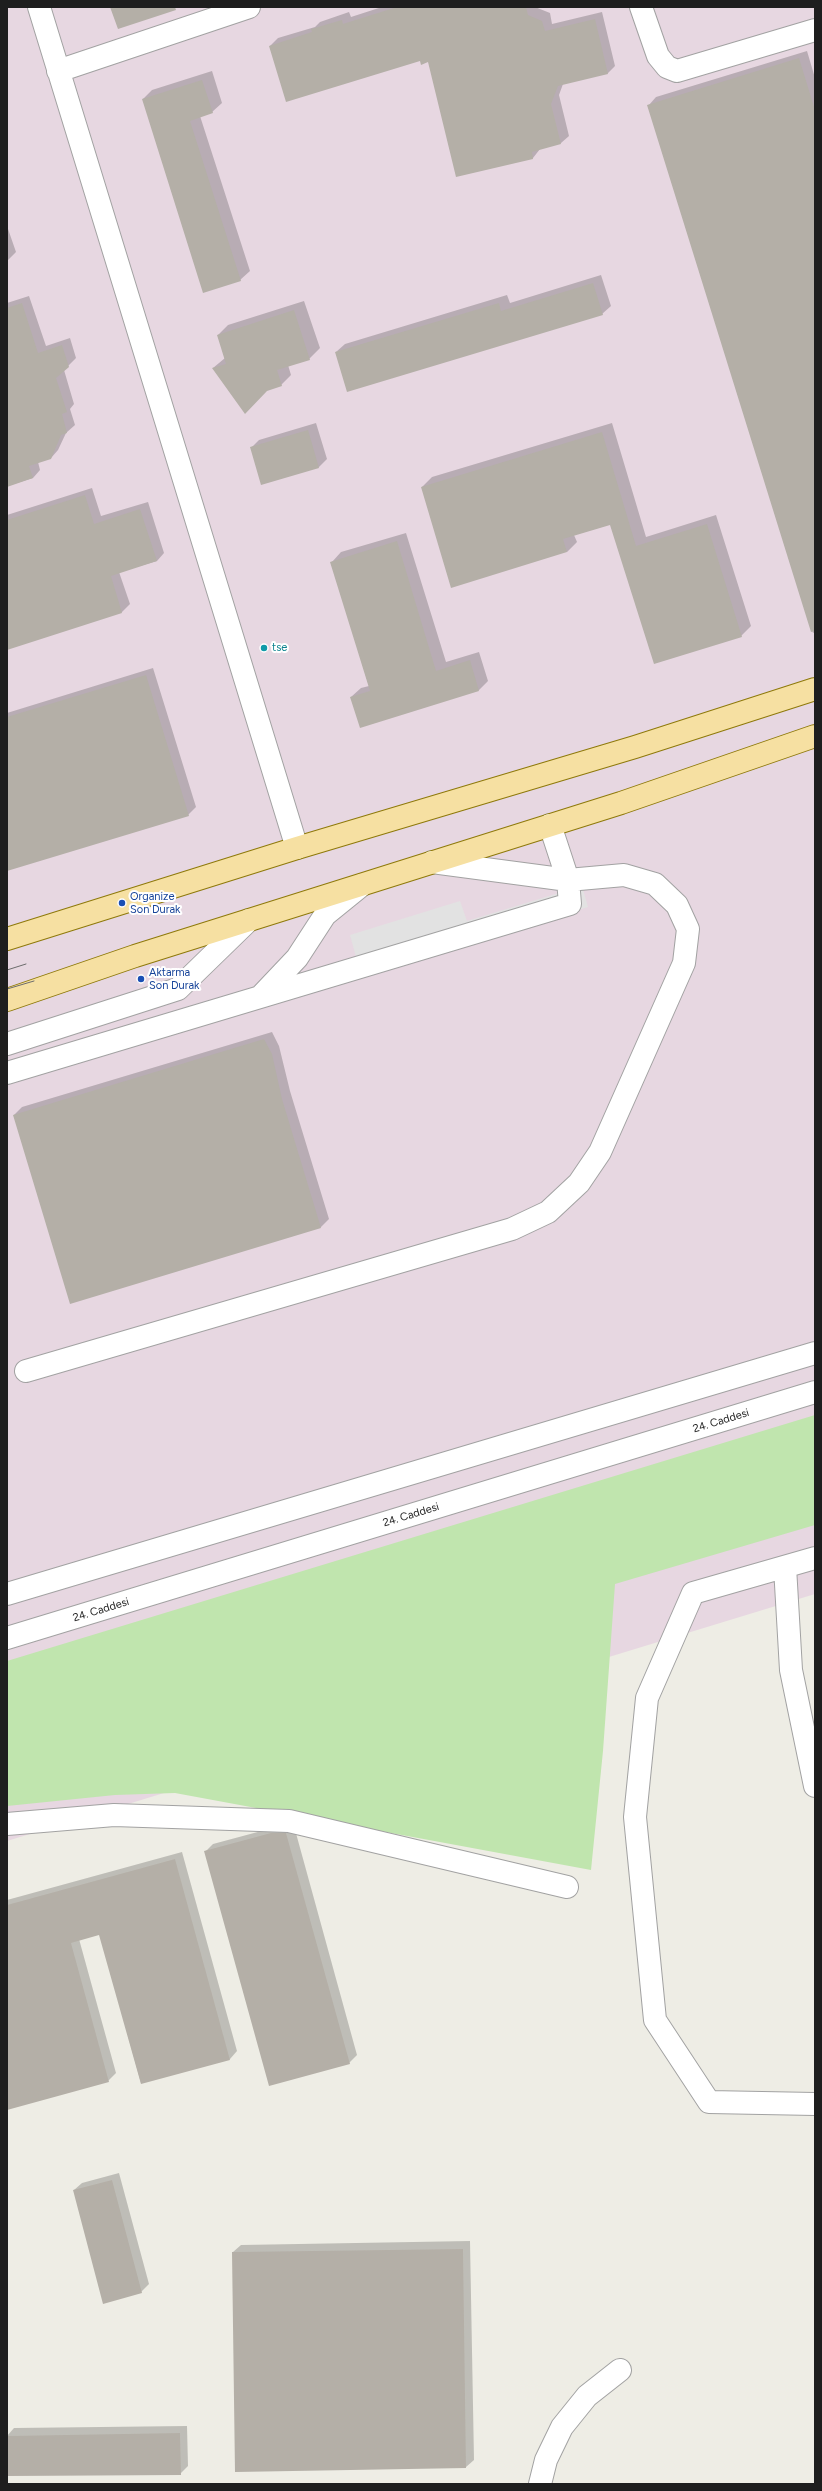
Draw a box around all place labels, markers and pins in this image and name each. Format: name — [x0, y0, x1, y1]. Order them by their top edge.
place label: tse — [272, 641, 287, 655]
marker: tse — [259, 643, 269, 653]
place label: Organize Son Durak — [130, 890, 180, 916]
marker: Organize Son Durak — [117, 898, 127, 908]
place label: Aktarma Son Durak — [149, 966, 199, 992]
marker: Aktarma Son Durak — [136, 974, 146, 984]

